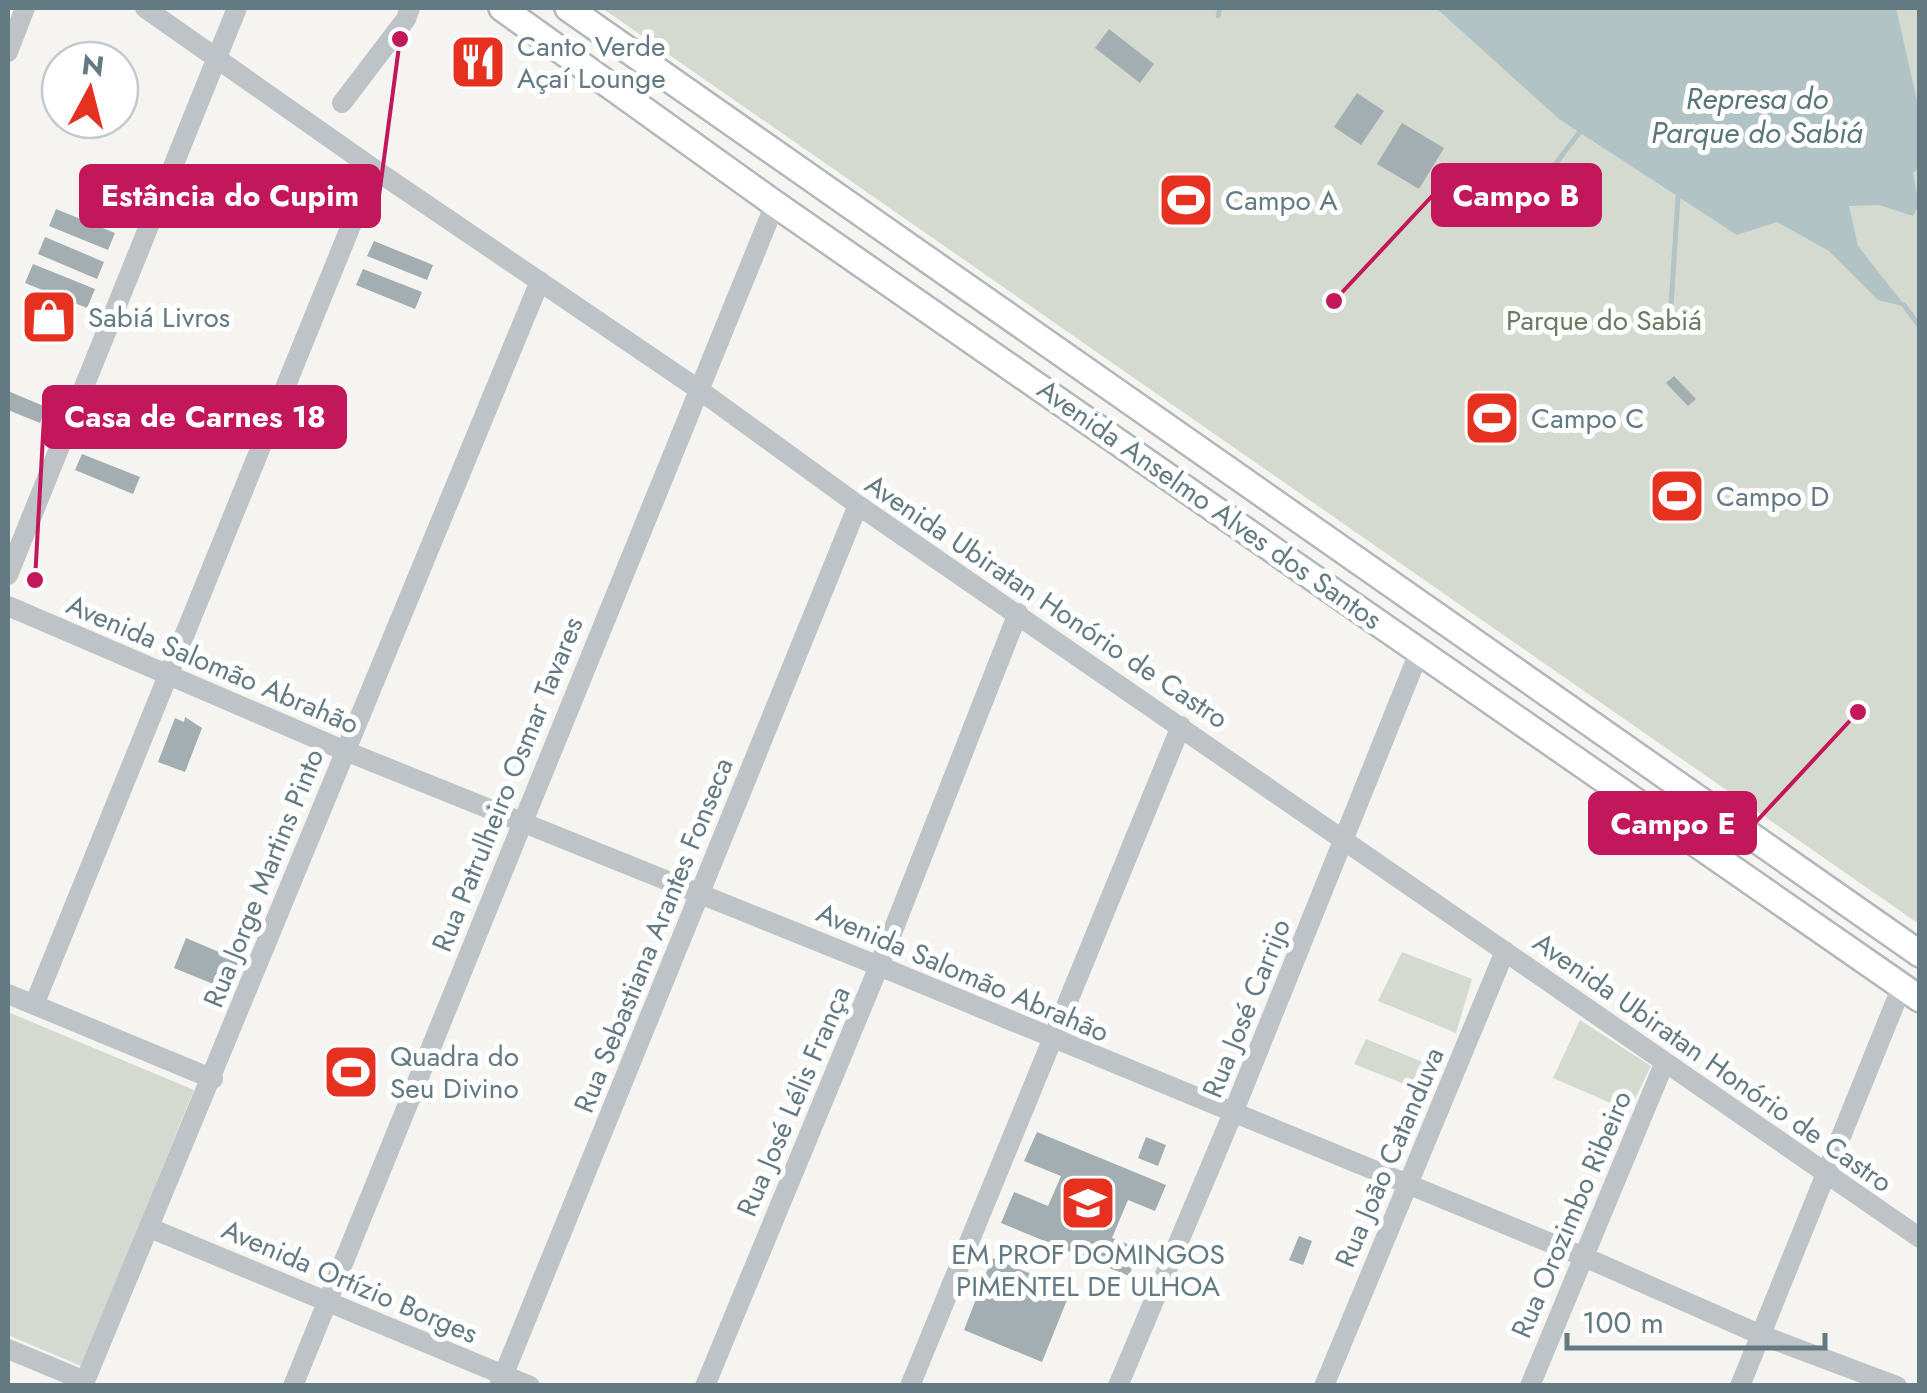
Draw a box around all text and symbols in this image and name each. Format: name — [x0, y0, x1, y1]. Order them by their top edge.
place label: Canto Verde Açaí Lounge — [517, 26, 666, 99]
restaurant icon: Canto Verde Açaí Lounge — [448, 32, 508, 92]
north arrow — [40, 40, 140, 140]
text: N — [79, 44, 107, 87]
water label: Represa do Parque do Sabiá — [1651, 77, 1863, 154]
callout: Campo B — [1433, 165, 1600, 225]
callout: Estância do Cupim — [81, 166, 379, 226]
sports icon: Campo A — [1156, 170, 1216, 230]
text: Estância do Cupim — [101, 174, 359, 217]
text: Campo B — [1453, 174, 1579, 217]
place label: Campo A — [1225, 180, 1338, 221]
shop icon: Sabiá Livros — [19, 287, 79, 347]
place label: Sabiá Livros — [88, 297, 230, 338]
park label: Parque do Sabiá — [1506, 300, 1702, 341]
street label: Avenida Anselmo Alves dos Santos — [1029, 369, 1391, 640]
callout: Casa de Carnes 18 — [44, 387, 345, 447]
sports icon: Campo C — [1462, 388, 1522, 448]
text: Casa de Carnes 18 — [64, 395, 326, 438]
place label: Campo C — [1531, 398, 1644, 439]
street label: Avenida Ubiratan Honório de Castro — [857, 464, 1236, 739]
sports icon: Campo D — [1647, 466, 1707, 526]
place label: Campo D — [1716, 476, 1829, 517]
street label: Avenida Salomão Abrahão — [60, 584, 365, 745]
street label: Rua Patrulheiro Osmar Tavares — [421, 611, 594, 958]
street label: Rua Jorge Martins Pinto — [193, 743, 334, 1014]
street label: Rua Sebastiana Arantes Fonseca — [563, 752, 744, 1119]
callout: Campo E — [1590, 793, 1755, 853]
text: Campo E — [1610, 802, 1736, 845]
street label: Avenida Salomão Abrahão — [810, 892, 1115, 1053]
street label: Rua José Carrijo — [1192, 913, 1301, 1104]
street label: Avenida Ubiratan Honório de Castro — [1525, 922, 1901, 1203]
street label: Rua José Lélis França — [726, 980, 861, 1223]
place label: Quadra do Seu Divino — [390, 1036, 519, 1109]
street label: Rua João Catanduva — [1325, 1041, 1454, 1274]
sports icon: Quadra do Seu Divino — [321, 1042, 381, 1102]
street label: Rua Orozimbo Ribeiro — [1501, 1084, 1642, 1344]
school or university icon: EM PROF DOMINGOS PIMENTEL DE ULHOA — [1058, 1173, 1118, 1233]
street label: Avenida Ortízio Borges — [215, 1209, 484, 1354]
place label: EM PROF DOMINGOS PIMENTEL DE ULHOA — [951, 1234, 1225, 1307]
scale bar — [1567, 1288, 1824, 1350]
text: 100 m — [1582, 1301, 1664, 1344]

